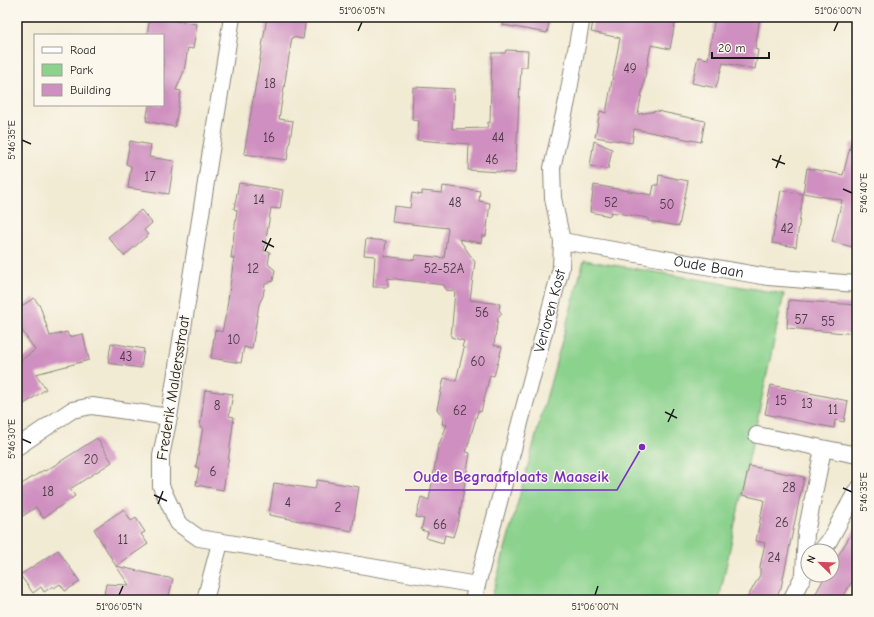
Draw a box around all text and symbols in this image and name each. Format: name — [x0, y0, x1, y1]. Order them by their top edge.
text: 51°06'05"N — [339, 5, 385, 17]
text: 51°06'00"N — [815, 5, 861, 17]
legend — [34, 34, 164, 106]
scale bar — [712, 34, 769, 60]
text: 20 m — [718, 41, 746, 55]
text: Road — [70, 43, 96, 57]
house number: 49 — [623, 61, 637, 76]
text: Park — [70, 63, 93, 77]
house number: 18 — [264, 76, 276, 91]
text: Building — [70, 83, 111, 97]
text: 5°46'35"E — [6, 120, 18, 160]
house number: 16 — [263, 130, 275, 145]
house number: 44 — [492, 130, 504, 145]
house number: 46 — [485, 152, 499, 167]
house number: 17 — [144, 169, 156, 184]
text: 5°46'40"E — [858, 173, 870, 213]
house number: 14 — [253, 192, 265, 207]
house number: 48 — [449, 195, 462, 210]
house number: 52 — [604, 195, 618, 210]
house number: 50 — [660, 197, 675, 212]
house number: 42 — [780, 221, 794, 236]
street label: Oude Baan — [672, 252, 745, 282]
house number: 12 — [247, 261, 259, 276]
house number: 52-52A — [424, 261, 465, 276]
street label: Verloren Kost — [530, 267, 569, 354]
house number: 56 — [475, 305, 489, 320]
house number: 57 — [794, 312, 808, 327]
street label: Frederik Maldersstraat — [153, 314, 193, 462]
house number: 55 — [821, 314, 835, 329]
house number: 10 — [227, 332, 241, 347]
house number: 43 — [120, 349, 132, 364]
house number: 60 — [471, 354, 486, 369]
house number: 15 — [775, 393, 787, 408]
house number: 13 — [801, 396, 813, 411]
house number: 8 — [214, 398, 221, 413]
house number: 11 — [828, 402, 838, 417]
house number: 62 — [453, 403, 467, 418]
text: 5°46'30"E — [6, 419, 18, 459]
house number: 20 — [84, 452, 98, 467]
callout: Oude Begraafplaats Maaseik — [405, 462, 617, 490]
house number: 6 — [209, 464, 217, 479]
text: Oude Begraafplaats Maaseik — [413, 468, 609, 486]
text: 5°46'35"E — [858, 472, 870, 512]
house number: 28 — [782, 480, 796, 495]
house number: 18 — [42, 484, 54, 499]
house number: 4 — [285, 495, 291, 510]
house number: 2 — [335, 500, 342, 515]
house number: 26 — [775, 515, 789, 530]
house number: 66 — [433, 517, 447, 532]
house number: 11 — [118, 532, 128, 547]
north arrow — [800, 543, 840, 583]
house number: 24 — [767, 550, 781, 565]
text: N — [804, 553, 819, 565]
text: 51°06'05"N — [96, 601, 142, 613]
text: 51°06'00"N — [572, 601, 618, 613]

